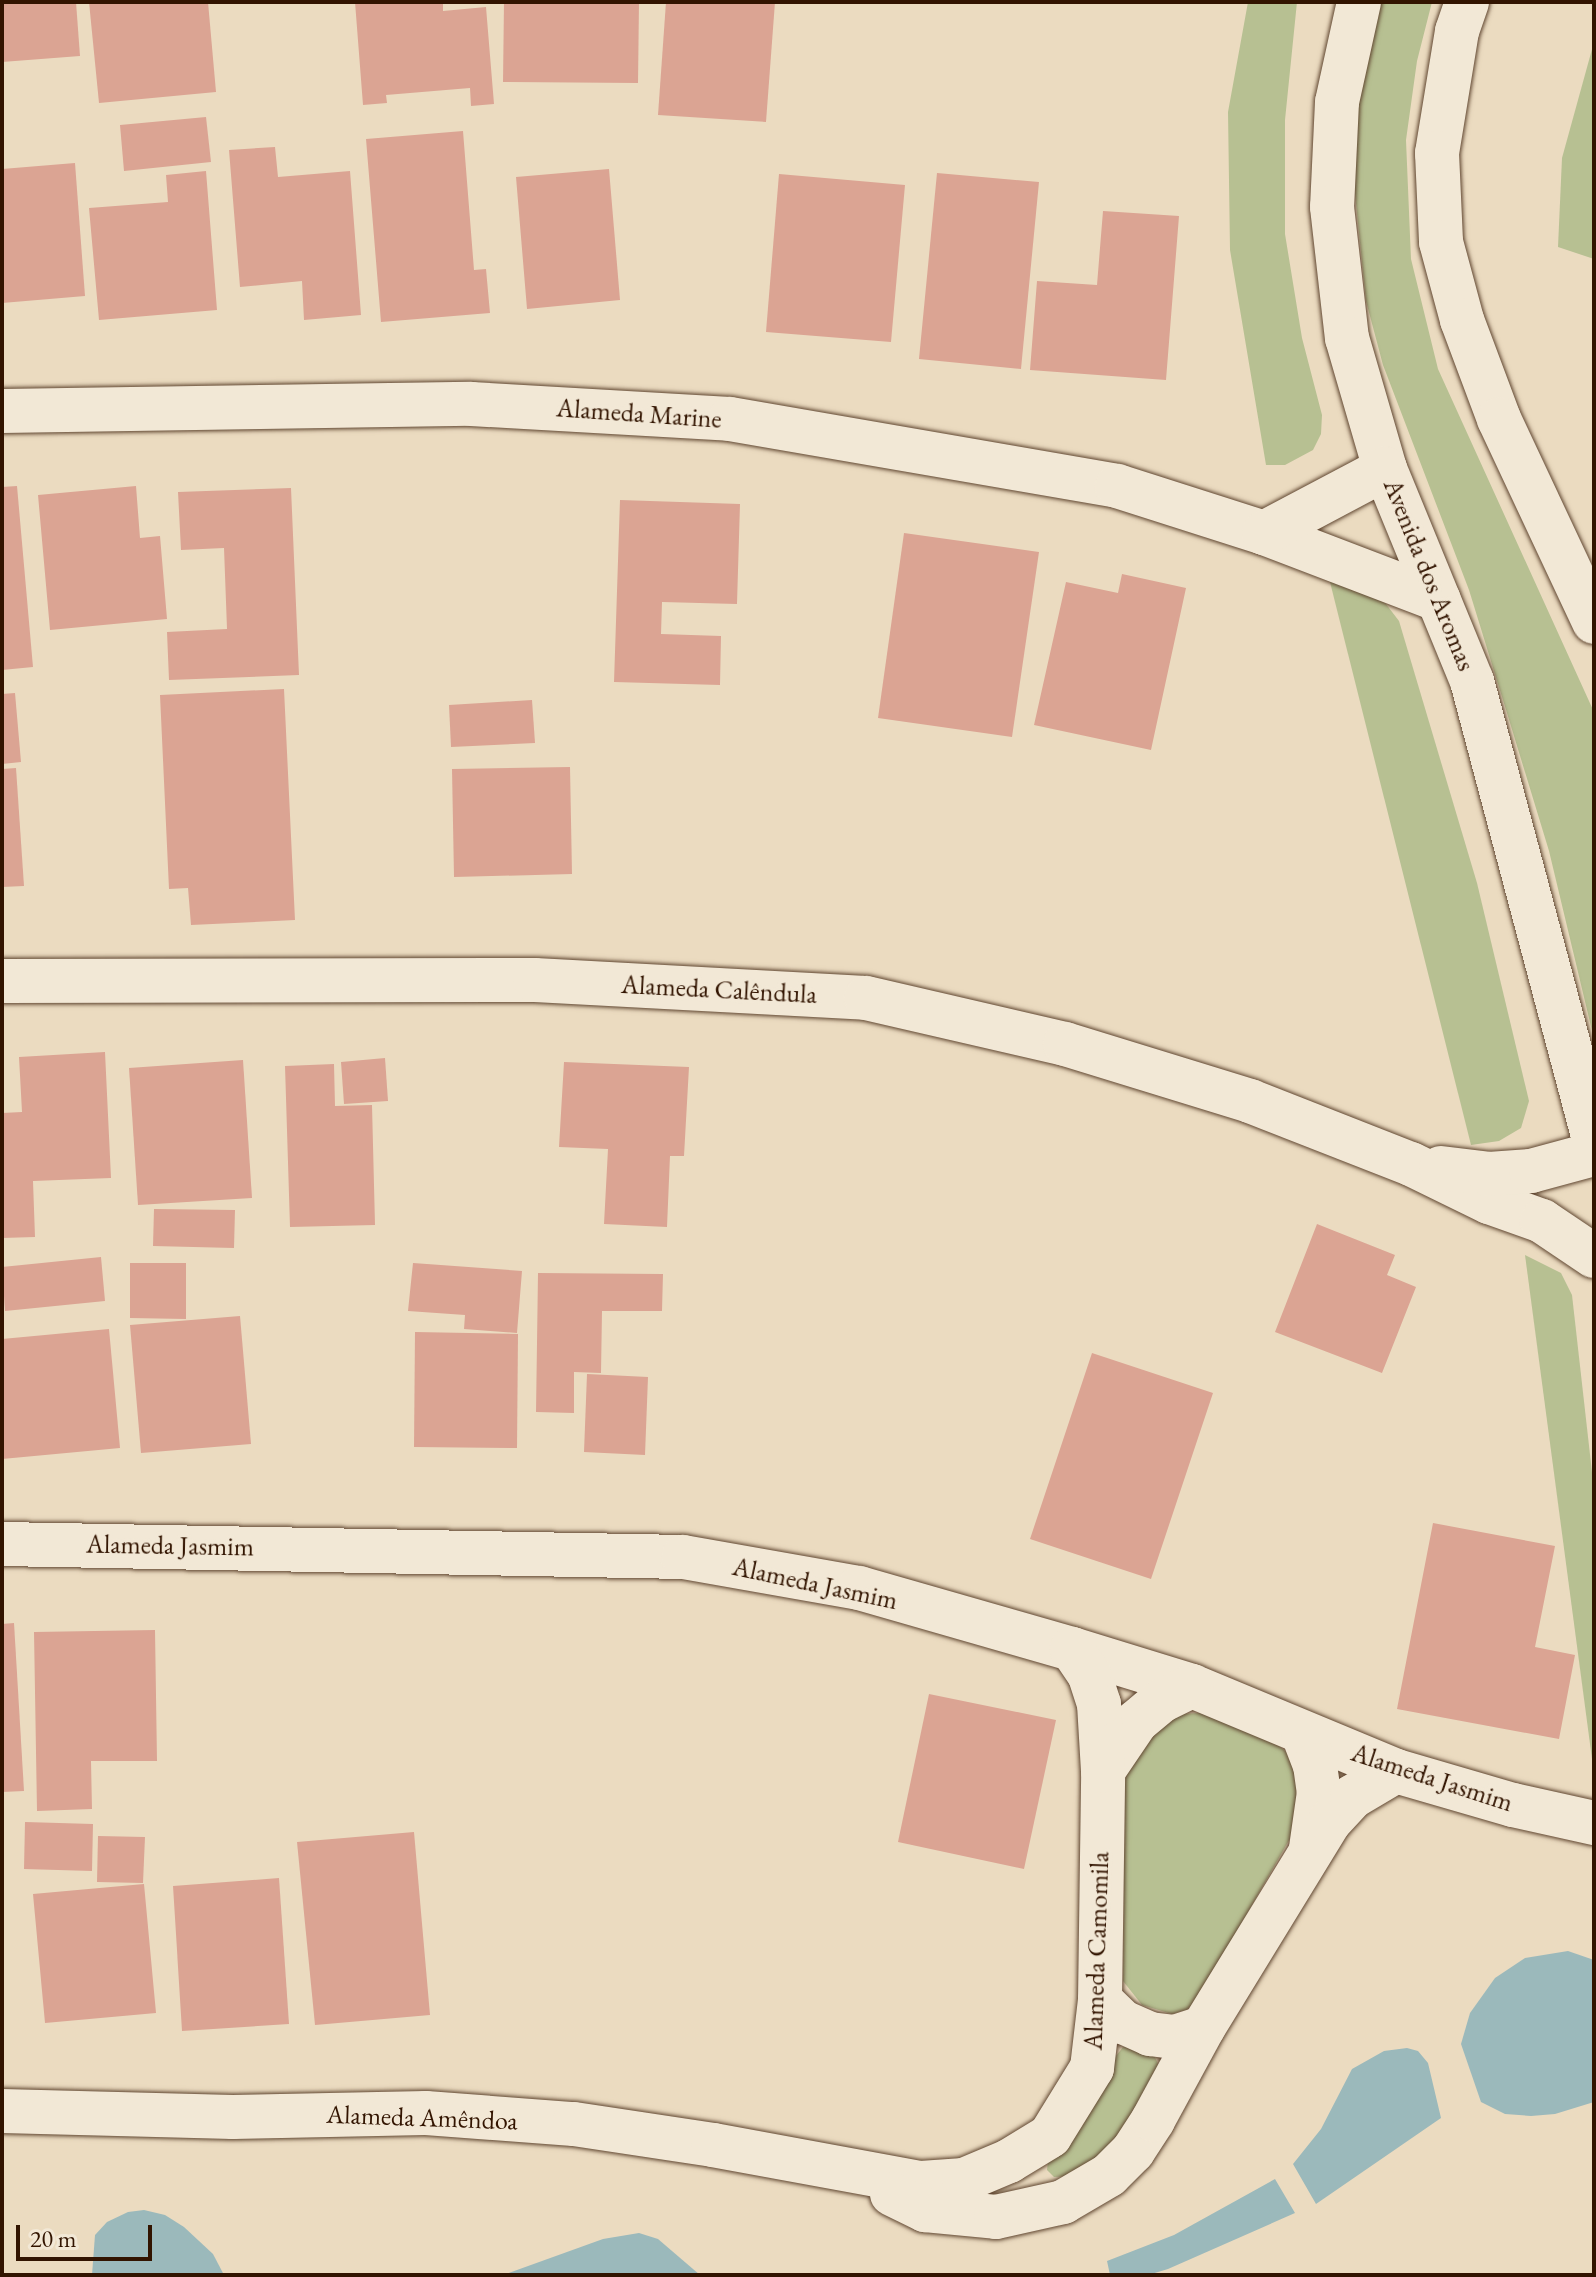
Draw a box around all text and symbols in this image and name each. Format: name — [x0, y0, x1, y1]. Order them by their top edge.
street label: Alameda Marine — [555, 393, 723, 435]
street label: Avenida dos Aromas — [1376, 475, 1482, 675]
street label: Alameda Calêndula — [620, 969, 818, 1011]
street label: Alameda Jasmim — [86, 1529, 254, 1563]
street label: Alameda Jasmim — [730, 1551, 900, 1617]
street label: Alameda Jasmim — [1347, 1737, 1517, 1819]
street label: Alameda Camomila — [1078, 1851, 1116, 2051]
street label: Alameda Amêndoa — [326, 2099, 518, 2137]
scale bar — [20, 2209, 156, 2259]
text: 20 m — [30, 2223, 77, 2254]

